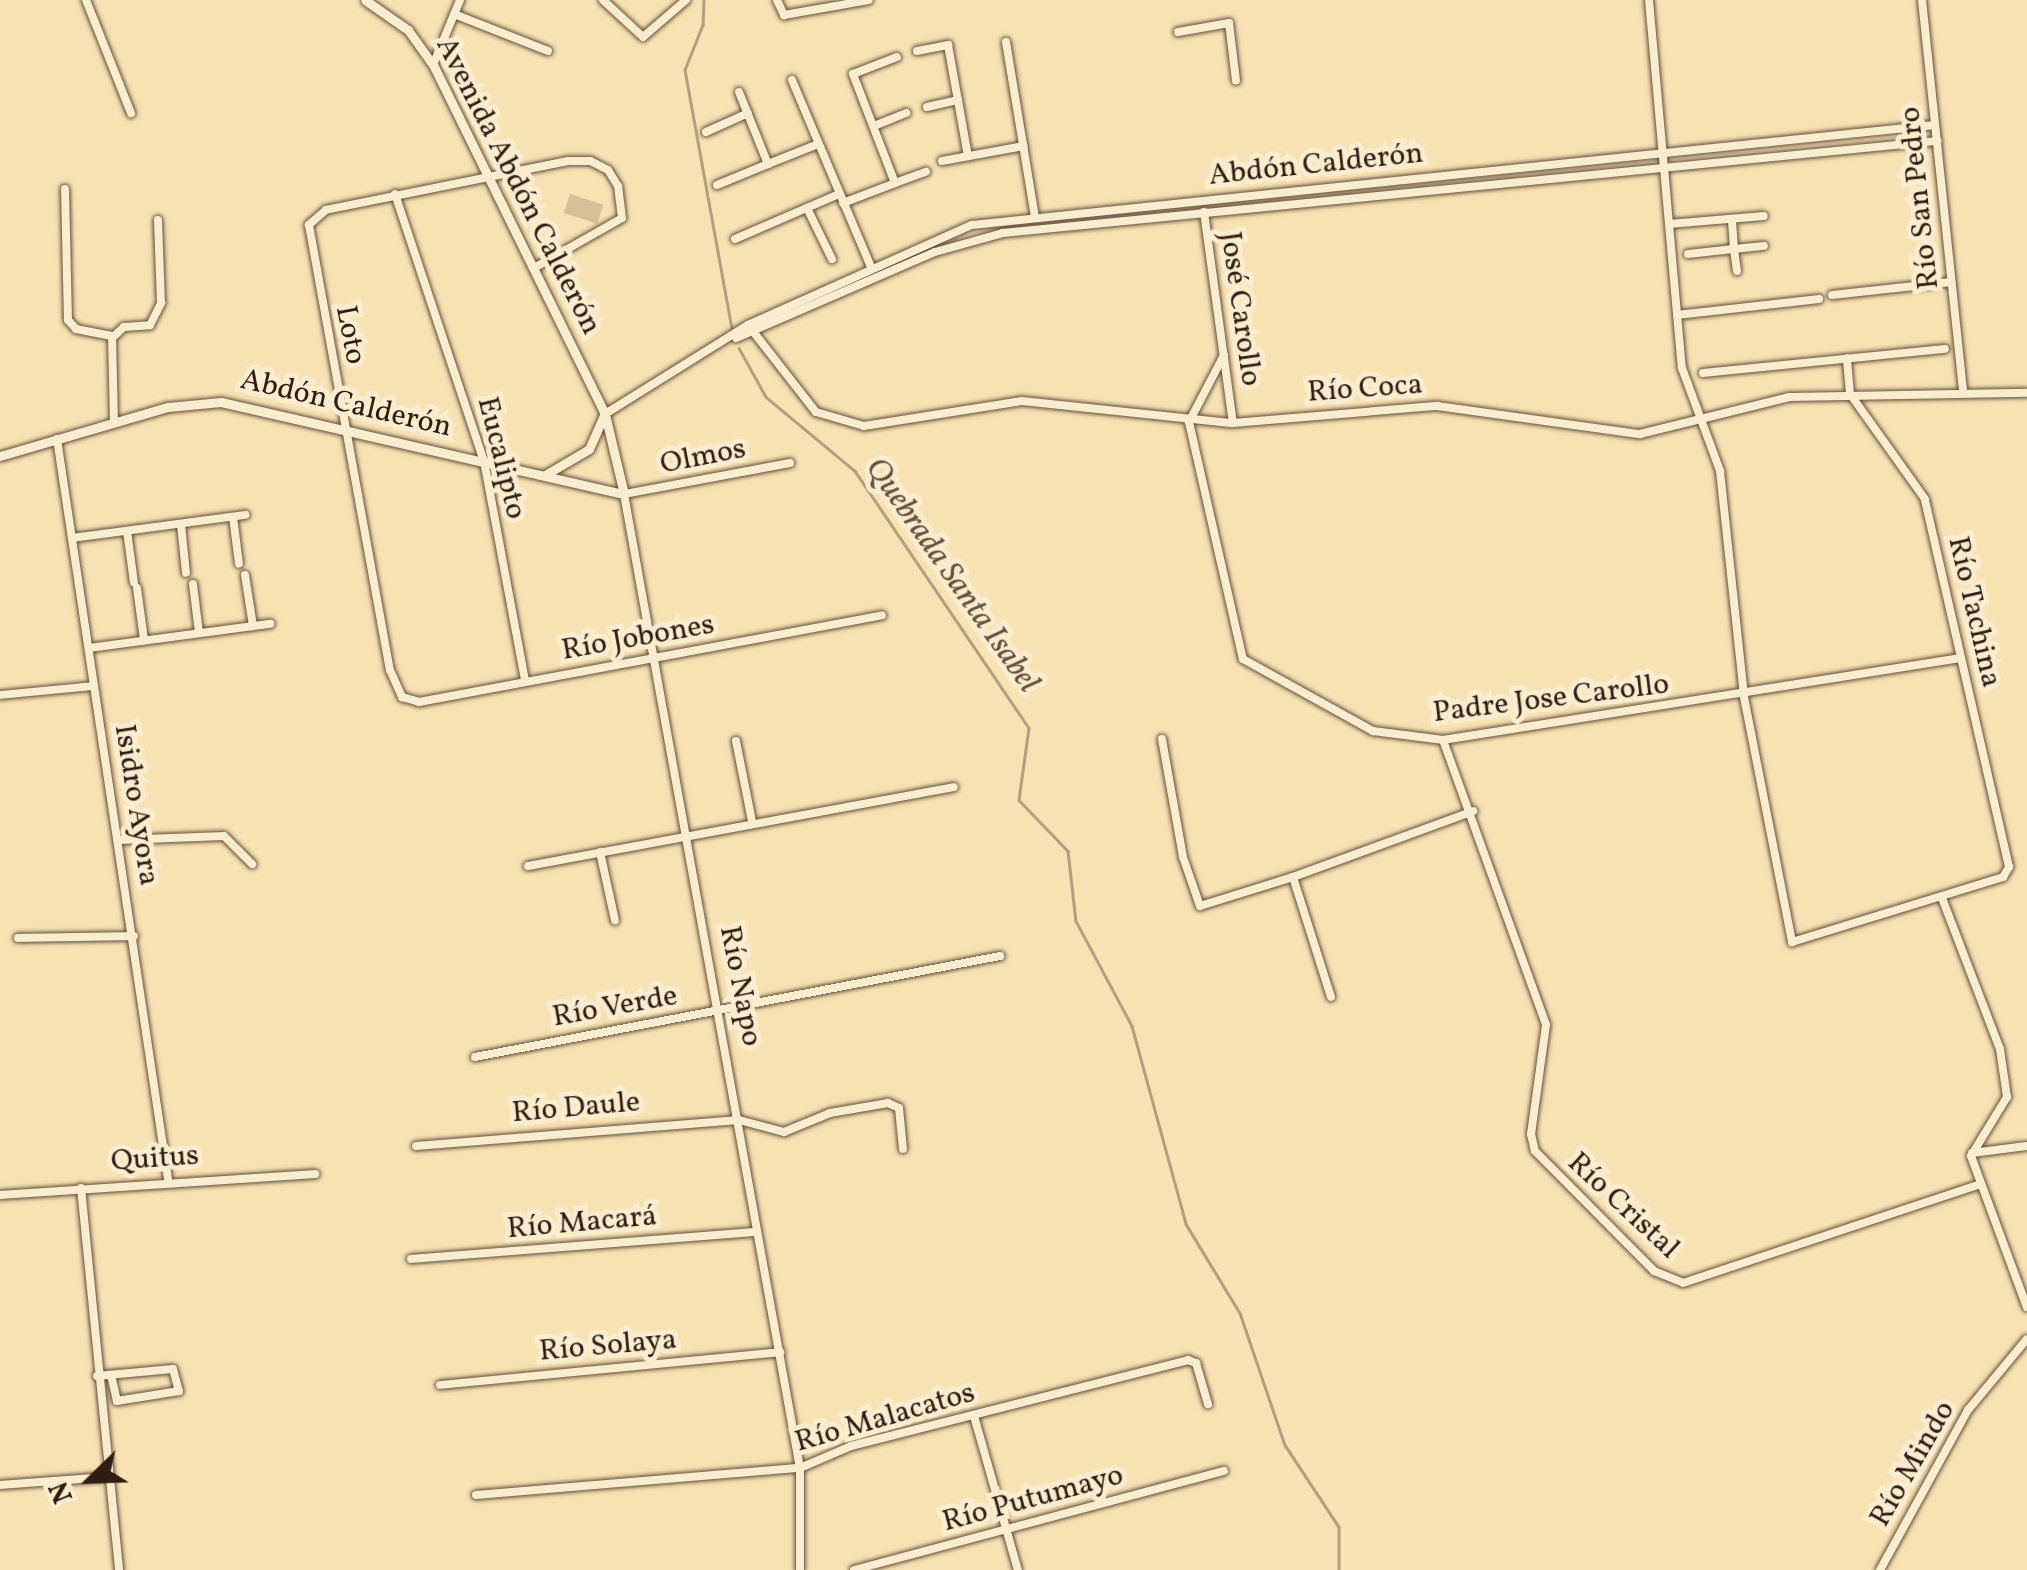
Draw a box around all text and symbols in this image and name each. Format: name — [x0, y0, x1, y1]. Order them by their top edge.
street label: Avenida Abdón Calderón — [427, 31, 609, 341]
street label: Río San Pedro — [1893, 105, 1947, 291]
street label: Abdón Calderón — [1207, 136, 1425, 194]
street label: José Carollo — [1211, 229, 1269, 389]
street label: Loto — [327, 303, 373, 367]
street label: Abdón Calderón — [237, 362, 455, 446]
street label: Río Coca — [1306, 367, 1424, 411]
street label: Eucalipto — [468, 393, 534, 523]
street label: Olmos — [657, 431, 749, 483]
water label: Quebrada Santa Isabel — [856, 451, 1046, 701]
street label: Río Tachina — [1939, 533, 2009, 691]
street label: Río Jobones — [559, 607, 717, 669]
street label: Padre Jose Carollo — [1431, 667, 1671, 731]
street label: Isidro Ayora — [105, 722, 167, 888]
street label: Río Napo — [711, 923, 769, 1049]
street label: Río Verde — [549, 978, 681, 1036]
street label: Río Daule — [510, 1084, 642, 1132]
street label: Quitus — [110, 1138, 200, 1180]
street label: Río Cristal — [1560, 1145, 1686, 1267]
street label: Río Macará — [506, 1199, 658, 1247]
street label: Río Solaya — [538, 1322, 678, 1370]
street label: Río Malacatos — [791, 1375, 979, 1461]
street label: Río Mindo — [1863, 1395, 1963, 1533]
north arrow — [40, 1430, 140, 1530]
street label: Río Putumayo — [939, 1458, 1127, 1540]
text: N — [40, 1475, 84, 1509]

